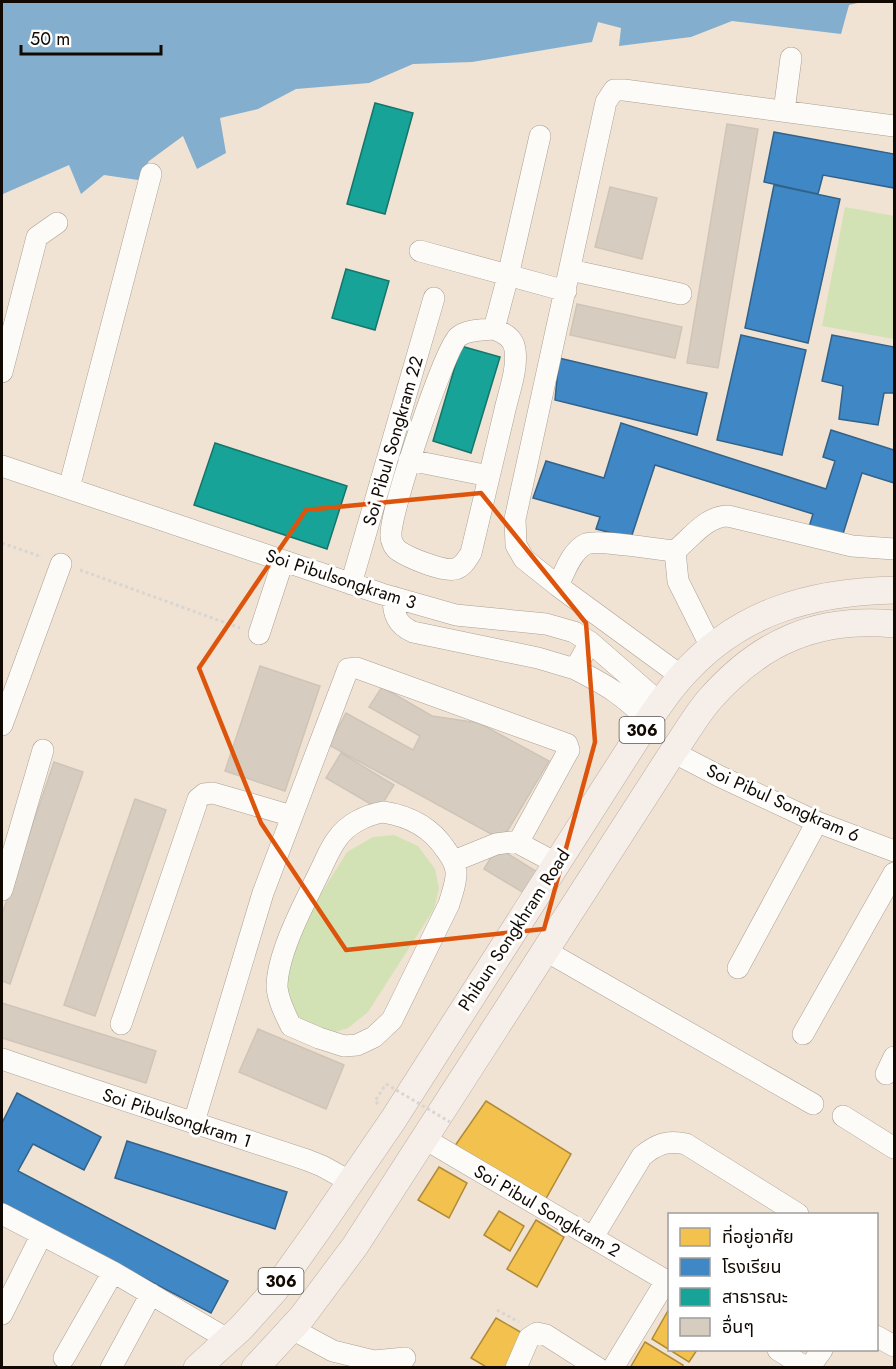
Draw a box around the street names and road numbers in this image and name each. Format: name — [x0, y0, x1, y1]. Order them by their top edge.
street label: Soi Pibul Songkram 22 — [356, 353, 430, 529]
street label: Soi Pibulsongkram 3 — [262, 542, 420, 616]
road number: 306 — [620, 717, 664, 743]
street label: Soi Pibul Songkram 6 — [702, 757, 864, 849]
street label: Phibun Songkhram Road — [452, 844, 576, 1016]
street label: Soi Pibulsongkram 1 — [99, 1082, 255, 1154]
street label: Soi Pibul Songkram 2 — [469, 1158, 625, 1264]
road number: 306 — [258, 1268, 304, 1294]

